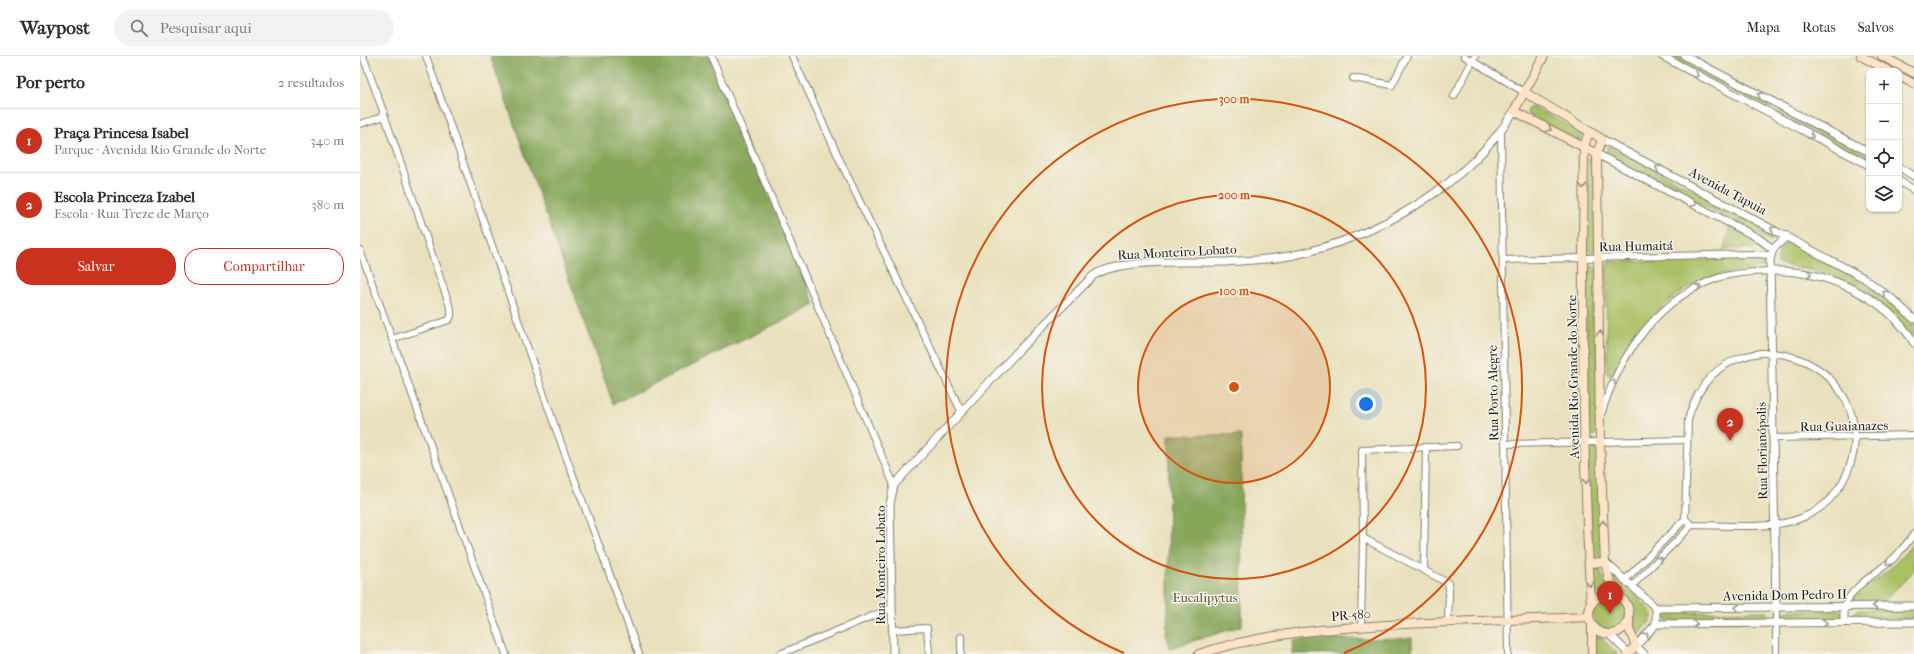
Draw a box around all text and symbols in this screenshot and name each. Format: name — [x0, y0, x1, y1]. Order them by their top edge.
search box — [114, 10, 394, 46]
text: Waypost — [20, 17, 90, 39]
icon: search — [128, 17, 150, 39]
text: Pesquisar aqui — [160, 19, 252, 37]
text: Mapa — [1747, 19, 1780, 36]
text: Rotas — [1802, 19, 1836, 36]
text: Salvos — [1858, 19, 1894, 36]
map controls — [1866, 68, 1902, 212]
button: + — [1866, 68, 1902, 104]
one-way arrow — [1692, 70, 1699, 77]
text: Por perto — [16, 72, 85, 92]
text: 2 resultados — [278, 75, 344, 90]
text: 300 m — [1219, 92, 1250, 107]
one-way arrow — [1757, 93, 1764, 100]
button: − — [1866, 104, 1902, 140]
text: Praça Princesa Isabel — [54, 124, 189, 142]
one-way arrow — [1544, 124, 1552, 131]
one-way arrow — [1807, 131, 1814, 139]
text: 1 — [27, 133, 31, 148]
text: 340 m — [310, 133, 344, 148]
button: locate — [1866, 140, 1902, 176]
text: Parque · Avenida Rio Grande do Norte — [54, 142, 266, 157]
street label: Avenida Tapuia — [1686, 164, 1770, 218]
one-way arrow — [1654, 165, 1662, 173]
button: layers — [1866, 176, 1902, 212]
one-way arrow — [1579, 183, 1587, 189]
text: Escola Princeza Izabel — [54, 188, 195, 206]
text: 200 m — [1218, 188, 1251, 202]
text: 2 — [26, 197, 32, 212]
text: 380 m — [311, 197, 344, 212]
one-way arrow — [1689, 199, 1697, 207]
text: Escola · Rua Treze de Março — [54, 206, 209, 221]
one-way arrow — [1769, 226, 1777, 233]
street label: Rua Humaitá — [1599, 238, 1674, 254]
street label: Rua Monteiro Lobato — [1117, 241, 1237, 263]
button: Salvar — [16, 248, 176, 285]
button: Compartilhar — [184, 248, 344, 285]
one-way arrow — [1806, 270, 1812, 278]
text: 100 m — [1219, 284, 1250, 298]
one-way arrow — [1694, 284, 1701, 292]
one-way arrow — [1883, 291, 1890, 298]
street label: Avenida Rio Grande do Norte — [1564, 294, 1582, 460]
one-way arrow — [1596, 330, 1604, 336]
street label: Rua Porto Alegre — [1485, 344, 1501, 441]
one-way arrow — [1608, 379, 1616, 386]
centre of rings — [1227, 380, 1241, 394]
your location — [1356, 394, 1376, 414]
street label: Rua Florianópolis — [1754, 402, 1770, 500]
pin: 2 — [1717, 408, 1743, 441]
street label: Rua Guaianazes — [1800, 418, 1888, 434]
one-way arrow — [1582, 478, 1591, 484]
street label: Rua Monteiro Lobato — [873, 505, 888, 625]
one-way arrow — [1599, 520, 1608, 526]
one-way arrow — [1655, 556, 1663, 564]
one-way arrow — [1886, 558, 1893, 565]
one-way arrow — [1585, 581, 1594, 587]
pin: 1 — [1597, 581, 1623, 614]
street label: Avenida Dom Pedro II — [1722, 586, 1847, 604]
park label: Eucalipytus — [1173, 590, 1238, 605]
one-way arrow — [1872, 602, 1878, 610]
one-way arrow — [1734, 604, 1740, 612]
street label: PR-580 — [1331, 606, 1371, 624]
one-way arrow — [1822, 619, 1828, 627]
one-way arrow — [1692, 620, 1698, 628]
one-way arrow — [1641, 632, 1649, 640]

